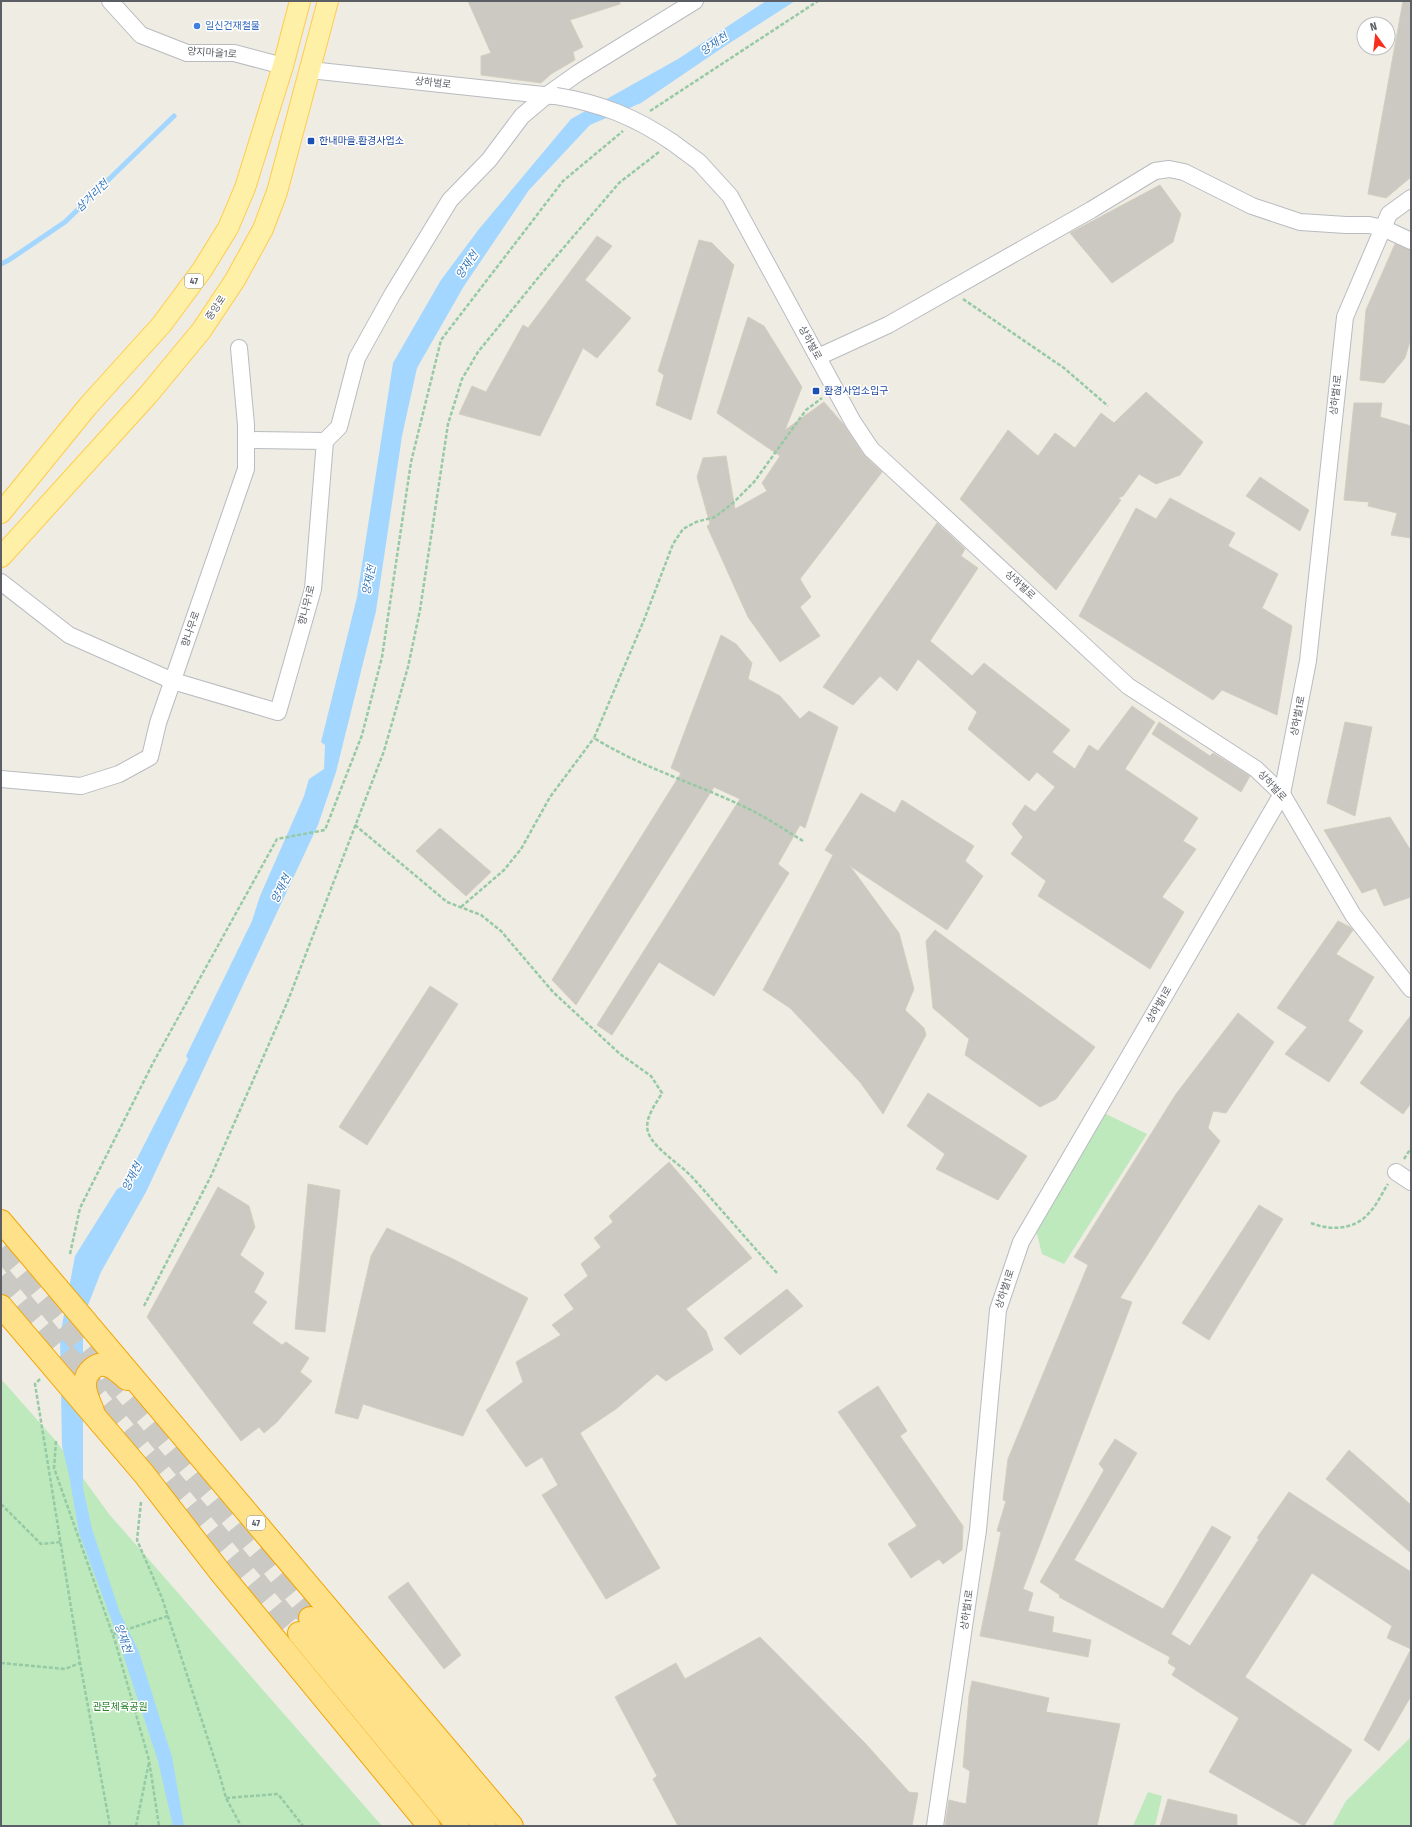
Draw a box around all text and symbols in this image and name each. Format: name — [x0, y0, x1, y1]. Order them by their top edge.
north arrow — [1356, 16, 1396, 56]
place label: 일신건재철물 — [205, 20, 260, 32]
text: N — [1369, 20, 1378, 34]
marker: 일신건재철물 — [192, 21, 202, 31]
water label: 양재천 — [698, 29, 732, 58]
street label: 양지마을1로 — [187, 45, 237, 61]
street label: 상하벌로 — [414, 75, 452, 91]
place label: 한내마을.환경사업소 — [319, 135, 404, 147]
marker: 한내마을.환경사업소 — [306, 136, 316, 146]
water label: 삼거리천 — [73, 176, 112, 215]
water label: 양재천 — [453, 247, 482, 281]
road number: 47 — [185, 274, 203, 288]
street label: 중앙로 — [203, 293, 229, 323]
street label: 상하벌로 — [796, 324, 824, 362]
street label: 상하벌1로 — [1328, 374, 1344, 416]
place label: 환경사업소입구 — [824, 385, 888, 397]
marker: 환경사업소입구 — [811, 386, 821, 396]
water label: 양재천 — [360, 562, 379, 596]
street label: 상하벌로 — [1002, 568, 1038, 602]
street label: 향나무1로 — [296, 584, 318, 626]
street label: 향나무로 — [179, 610, 203, 648]
street label: 상하벌1로 — [1288, 695, 1308, 737]
street label: 상하벌로 — [1255, 768, 1289, 804]
water label: 양재천 — [268, 871, 295, 905]
street label: 상하벌1로 — [1144, 984, 1174, 1026]
water label: 양재천 — [119, 1159, 146, 1193]
street label: 상하벌1로 — [993, 1268, 1017, 1310]
road number: 47 — [247, 1516, 265, 1530]
street label: 상하벌1로 — [958, 1589, 976, 1631]
water label: 양재천 — [112, 1622, 135, 1656]
park label: 관문체육공원 — [92, 1701, 148, 1713]

